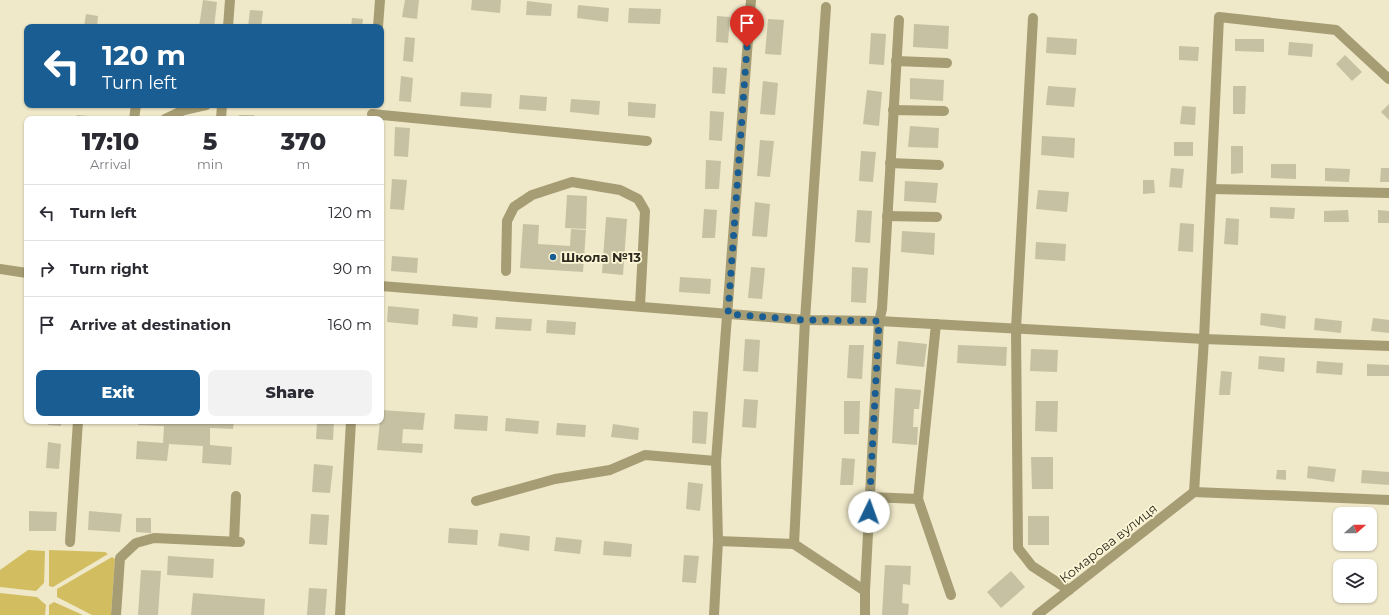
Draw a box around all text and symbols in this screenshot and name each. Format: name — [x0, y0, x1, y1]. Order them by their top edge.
pin — [730, 6, 764, 47]
icon: arrive — [736, 12, 758, 34]
text: 120 m — [102, 38, 186, 72]
icon: left — [36, 40, 88, 92]
text: Turn left — [102, 72, 177, 94]
text: 17:10 — [82, 127, 139, 156]
text: 5 — [203, 127, 217, 156]
text: 370 — [281, 127, 326, 156]
text: Arrival — [90, 156, 131, 172]
text: min — [197, 156, 223, 172]
text: m — [297, 156, 310, 172]
icon: left — [36, 202, 58, 224]
text: Turn left — [70, 203, 137, 222]
text: 120 m — [328, 203, 372, 222]
place label: Школа №13 — [561, 249, 641, 265]
marker: Школа №13 — [548, 252, 558, 262]
icon: right — [36, 258, 58, 280]
text: Turn right — [70, 259, 149, 278]
text: 90 m — [333, 259, 372, 278]
icon: arrive — [36, 314, 58, 336]
text: Arrive at destination — [70, 315, 231, 334]
text: 160 m — [328, 315, 372, 334]
button: Exit — [36, 370, 200, 416]
button: Share — [208, 370, 372, 416]
position arrow — [848, 491, 890, 533]
street label: Комарова вулиця — [1056, 500, 1160, 586]
north arrow — [1333, 507, 1377, 551]
map controls — [1333, 507, 1377, 603]
button: layers — [1333, 559, 1377, 603]

